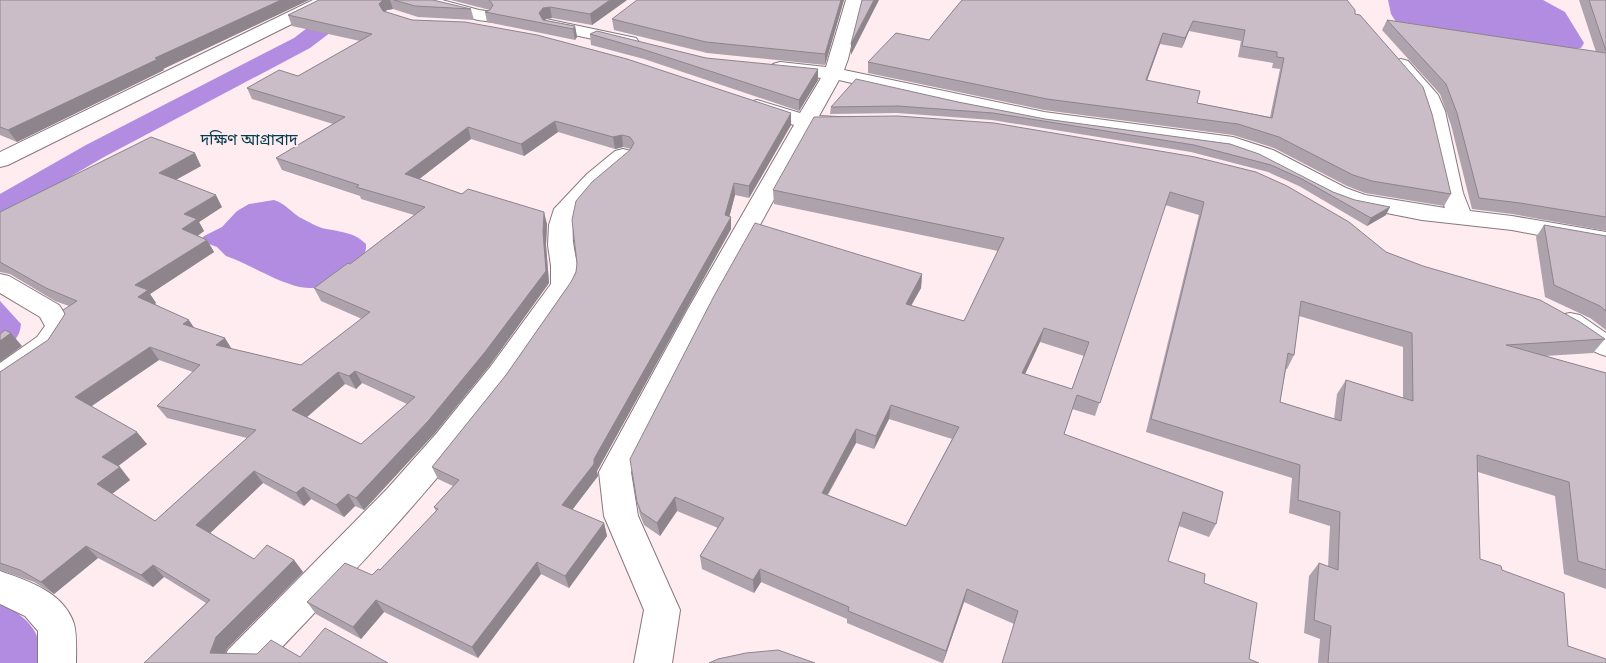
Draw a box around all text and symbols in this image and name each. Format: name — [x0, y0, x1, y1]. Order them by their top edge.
district label: দক্ষিণ আগ্রাবাদ — [199, 130, 299, 149]

